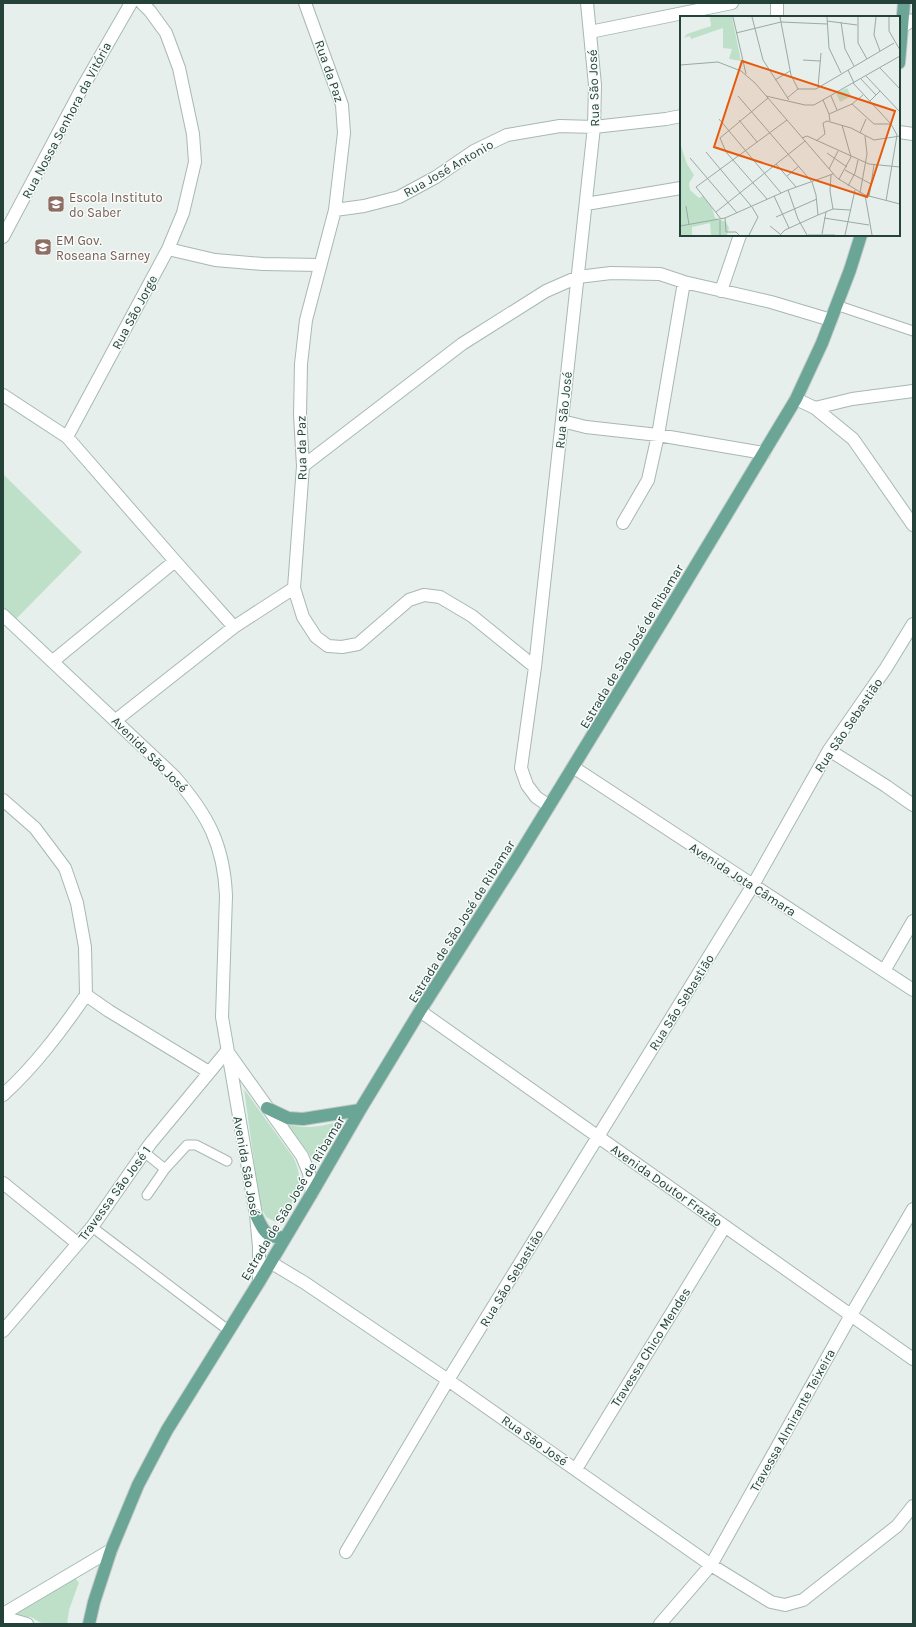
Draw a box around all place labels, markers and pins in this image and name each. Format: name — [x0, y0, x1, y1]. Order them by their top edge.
place label: Escola Instituto do Saber — [69, 190, 163, 220]
school or university icon: Escola Instituto do Saber — [46, 194, 66, 214]
place label: EM Gov. Roseana Sarney — [56, 233, 150, 263]
school or university icon: EM Gov. Roseana Sarney — [33, 237, 53, 257]

